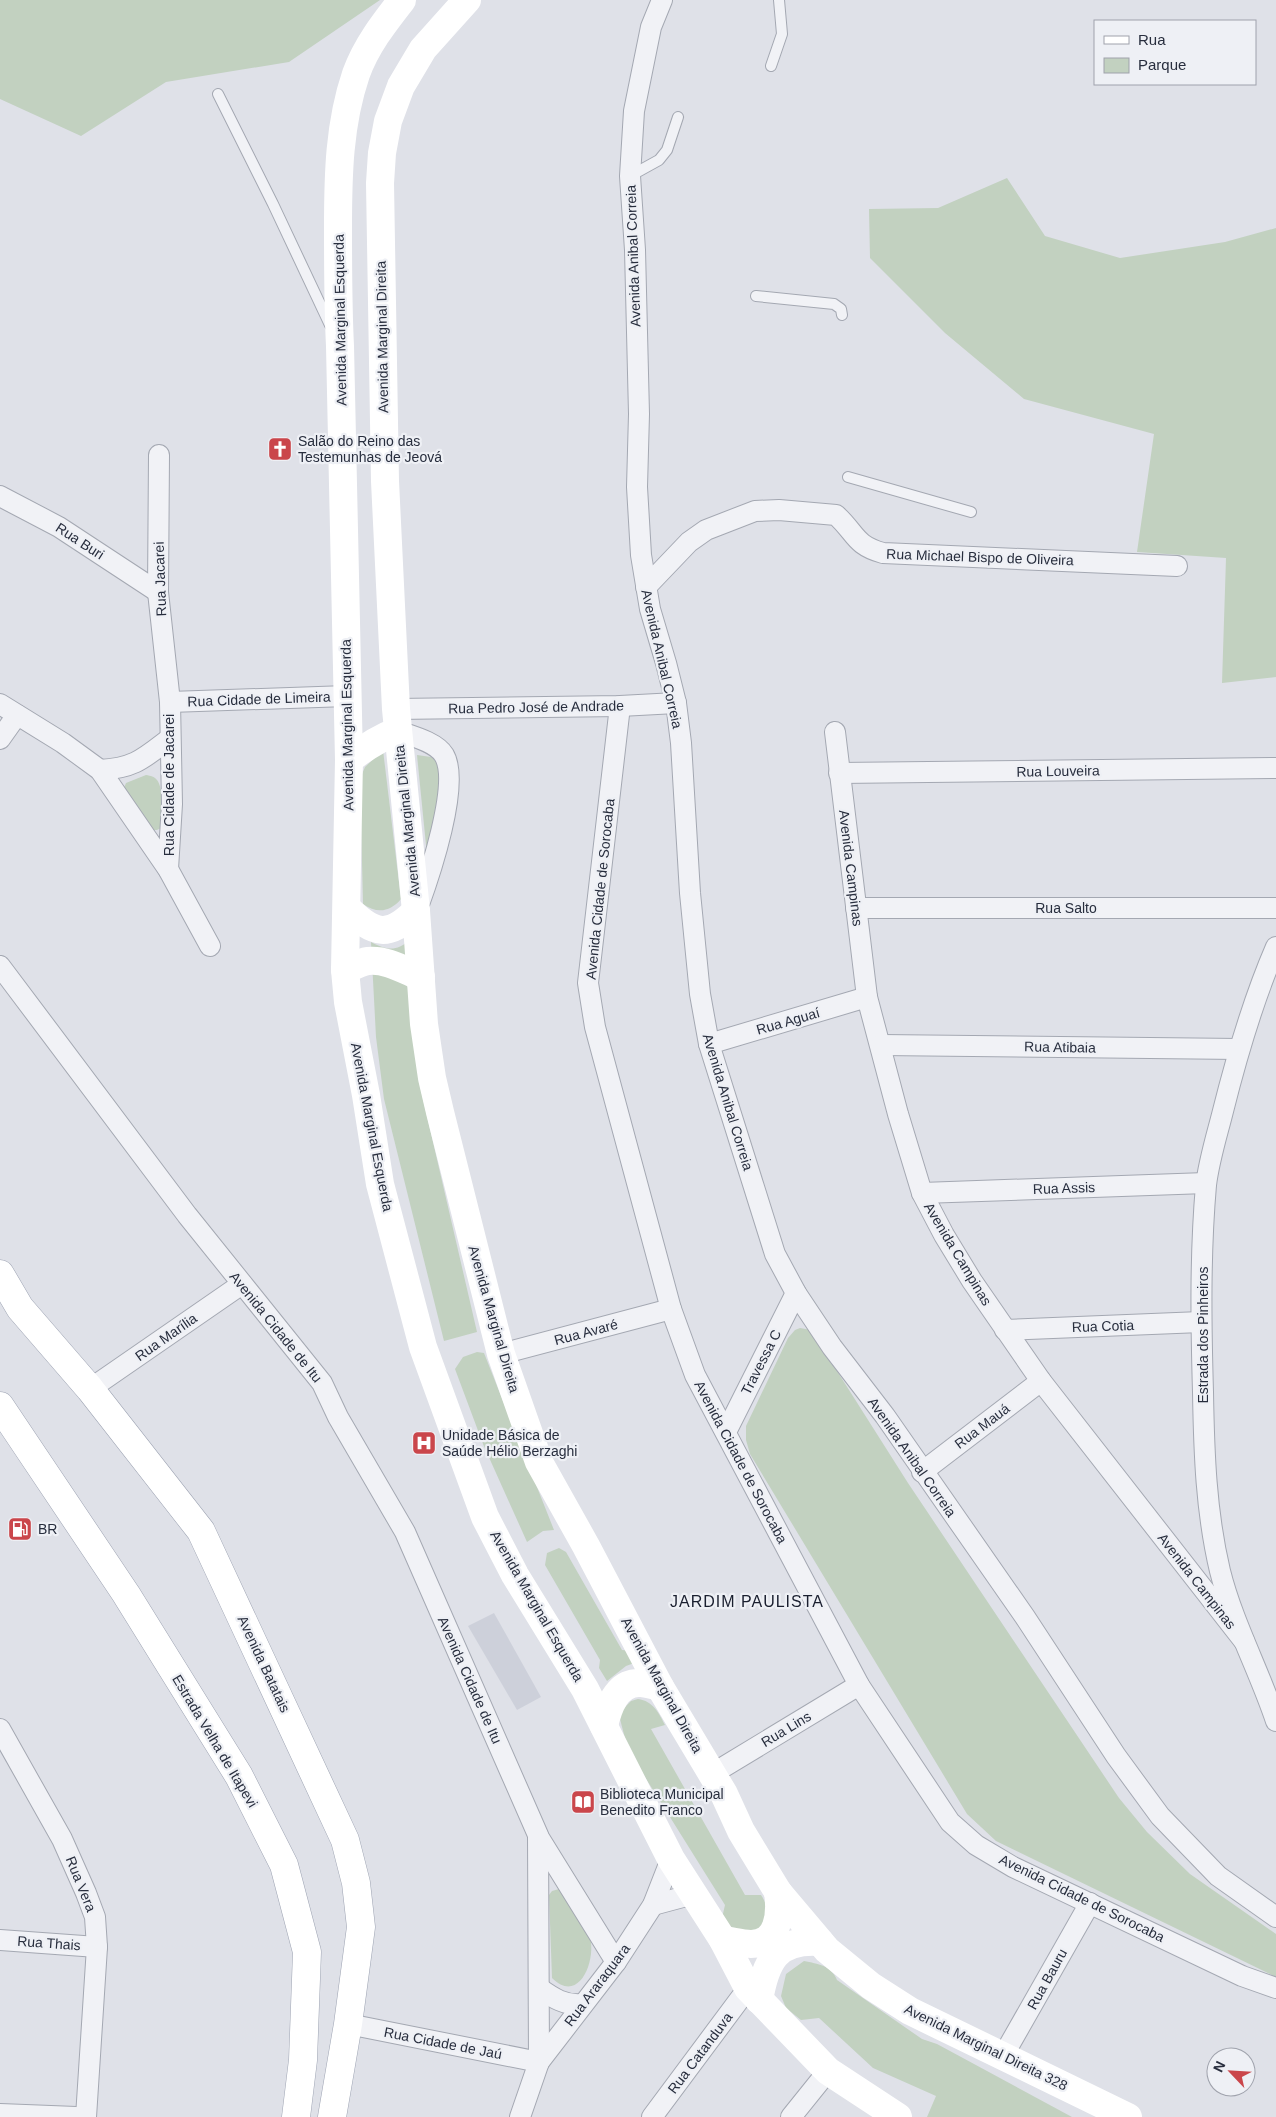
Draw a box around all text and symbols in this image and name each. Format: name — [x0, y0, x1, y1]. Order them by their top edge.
legend — [1094, 20, 1256, 85]
text: Rua — [1138, 31, 1166, 48]
text: Parque — [1138, 56, 1186, 73]
street label: Avenida Anibal Correia — [623, 184, 643, 327]
street label: Avenida Marginal Esquerda — [330, 234, 349, 406]
street label: Avenida Marginal Direita — [373, 261, 391, 413]
place label: Salão do Reino das Testemunhas de Jeová — [298, 433, 442, 465]
church icon: Salão do Reino das Testemunhas de Jeová — [267, 436, 293, 462]
street label: Rua Buri — [53, 519, 107, 563]
street label: Rua Jacarei — [151, 541, 169, 617]
street label: Rua Michael Bispo de Oliveira — [886, 546, 1074, 568]
street label: Avenida Anibal Correia — [638, 588, 686, 730]
street label: Avenida Marginal Esquerda — [337, 639, 356, 811]
street label: Rua Cidade de Limeira — [187, 688, 331, 709]
street label: Rua Pedro José de Andrade — [448, 697, 624, 717]
street label: Rua Cidade de Jacarei — [161, 714, 177, 856]
street label: Avenida Marginal Direita — [391, 744, 423, 898]
street label: Rua Louveira — [1016, 762, 1100, 780]
street label: Avenida Cidade de Sorocaba — [583, 798, 617, 980]
street label: Avenida Campinas — [836, 809, 866, 927]
street label: Rua Salto — [1035, 900, 1097, 916]
street label: Rua Aguaí — [754, 1004, 822, 1038]
street label: Avenida Anibal Correia — [700, 1032, 756, 1173]
street label: Rua Atibaia — [1024, 1038, 1096, 1056]
street label: Avenida Marginal Esquerda — [348, 1041, 396, 1213]
street label: Rua Assis — [1033, 1179, 1095, 1197]
street label: Avenida Campinas — [921, 1200, 995, 1308]
street label: Avenida Marginal Direita — [465, 1244, 523, 1395]
street label: Estrada dos Pinheiros — [1195, 1267, 1211, 1403]
street label: Avenida Cidade de Itu — [227, 1269, 325, 1385]
street label: Rua Marília — [132, 1310, 200, 1364]
street label: Rua Avaré — [552, 1316, 620, 1348]
street label: Rua Cotia — [1072, 1317, 1135, 1335]
street label: Travessa C — [738, 1327, 784, 1397]
street label: Avenida Cidade de Sorocaba — [691, 1378, 791, 1546]
street label: Avenida Anibal Correia — [865, 1394, 959, 1520]
street label: Rua Mauá — [951, 1400, 1013, 1452]
place label: Unidade Básica de Saúde Hélio Berzaghi — [442, 1427, 577, 1459]
hospital icon: Unidade Básica de Saúde Hélio Berzaghi — [411, 1430, 437, 1456]
fuel station icon: BR — [7, 1516, 33, 1542]
place label: BR — [38, 1521, 57, 1537]
street label: Avenida Marginal Esquerda — [487, 1528, 587, 1685]
street label: Avenida Campinas — [1155, 1530, 1239, 1632]
district label: JARDIM PAULISTA — [670, 1593, 824, 1610]
street label: Avenida Batatais — [235, 1613, 293, 1715]
street label: Avenida Cidade de Itu — [435, 1614, 505, 1746]
street label: Avenida Marginal Direita — [618, 1615, 706, 1756]
street label: Estrada Velha de Itapevi — [169, 1672, 261, 1810]
street label: Rua Lins — [758, 1708, 814, 1750]
place label: Biblioteca Municipal Benedito Franco — [600, 1786, 724, 1818]
library icon: Biblioteca Municipal Benedito Franco — [570, 1789, 596, 1815]
street label: Avenida Cidade de Sorocaba — [997, 1851, 1167, 1945]
street label: Rua Vera — [63, 1854, 99, 1914]
street label: Rua Thais — [17, 1933, 81, 1953]
street label: Rua Araraquara — [561, 1941, 633, 2029]
street label: Rua Bauru — [1024, 1946, 1070, 2012]
street label: Avenida Marginal Direita 328 — [902, 2000, 1070, 2094]
street label: Rua Catanduva — [664, 2009, 736, 2097]
street label: Rua Cidade de Jaú — [383, 2024, 503, 2062]
north arrow — [1206, 2047, 1256, 2097]
text: N — [1210, 2059, 1229, 2074]

